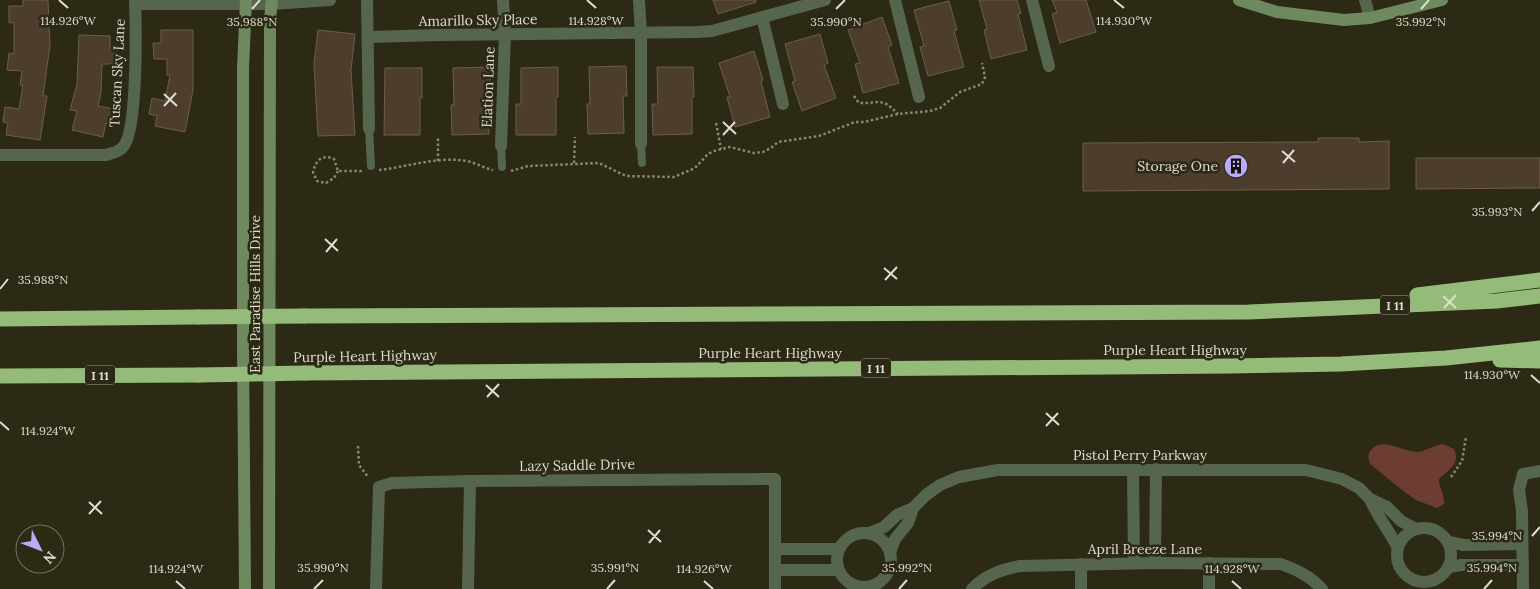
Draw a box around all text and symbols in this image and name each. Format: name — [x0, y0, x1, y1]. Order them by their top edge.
street label: Amarillo Sky Place — [417, 10, 538, 30]
text: 114.926°W — [40, 13, 97, 28]
text: 114.928°W — [568, 13, 625, 28]
text: 114.930°W — [1096, 13, 1153, 28]
text: 35.988°N — [227, 14, 277, 29]
text: 35.990°N — [810, 14, 862, 29]
text: 35.992°N — [1396, 14, 1446, 29]
street label: Tuscan Sky Lane — [105, 18, 129, 128]
street label: Elation Lane — [478, 46, 498, 128]
building icon: Storage One — [1223, 153, 1249, 179]
place label: Storage One — [1137, 157, 1218, 175]
text: 35.993°N — [1472, 204, 1522, 219]
street label: East Paradise Hills Drive — [246, 215, 264, 373]
text: 35.988°N — [18, 272, 68, 287]
road number: I 11 — [1380, 296, 1410, 314]
street label: Purple Heart Highway — [1103, 341, 1247, 359]
street label: Purple Heart Highway — [698, 344, 842, 362]
street label: Purple Heart Highway — [293, 346, 438, 366]
road number: I 11 — [861, 358, 891, 378]
road number: I 11 — [85, 366, 115, 384]
text: 114.930°W — [1464, 367, 1521, 382]
text: 114.924°W — [21, 423, 76, 438]
street label: Pistol Perry Parkway — [1073, 446, 1208, 464]
street label: Lazy Saddle Drive — [519, 455, 635, 475]
north arrow — [15, 524, 65, 574]
text: 35.994°N — [1472, 528, 1522, 543]
street label: April Breeze Lane — [1087, 540, 1203, 558]
text: N — [39, 548, 60, 568]
text: 35.990°N — [297, 560, 349, 575]
text: 35.991°N — [591, 560, 639, 575]
text: 35.992°N — [882, 560, 932, 575]
text: 35.994°N — [1467, 560, 1517, 575]
text: 114.924°W — [149, 561, 204, 576]
text: 114.926°W — [676, 561, 733, 576]
text: 114.928°W — [1204, 561, 1261, 576]

